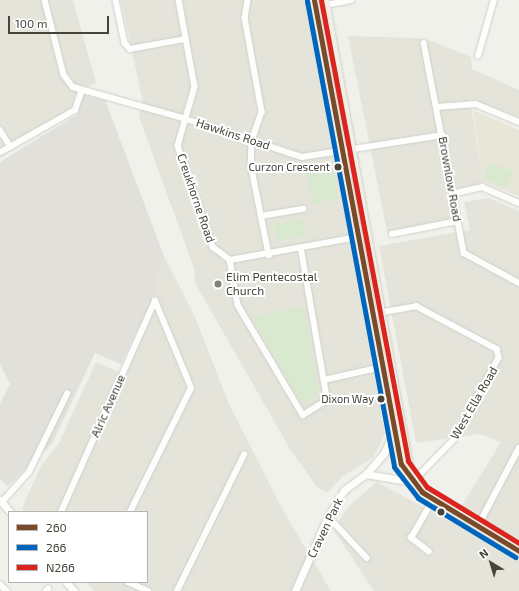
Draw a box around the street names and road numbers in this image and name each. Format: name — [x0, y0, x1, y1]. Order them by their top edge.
street label: Hawkins Road — [194, 115, 272, 153]
street label: Brownlow Road — [435, 135, 465, 223]
street label: Creukhorne Road — [174, 152, 218, 244]
street label: West Ella Road — [447, 364, 501, 442]
street label: Alric Avenue — [88, 372, 128, 440]
street label: Craven Park — [304, 496, 346, 560]

